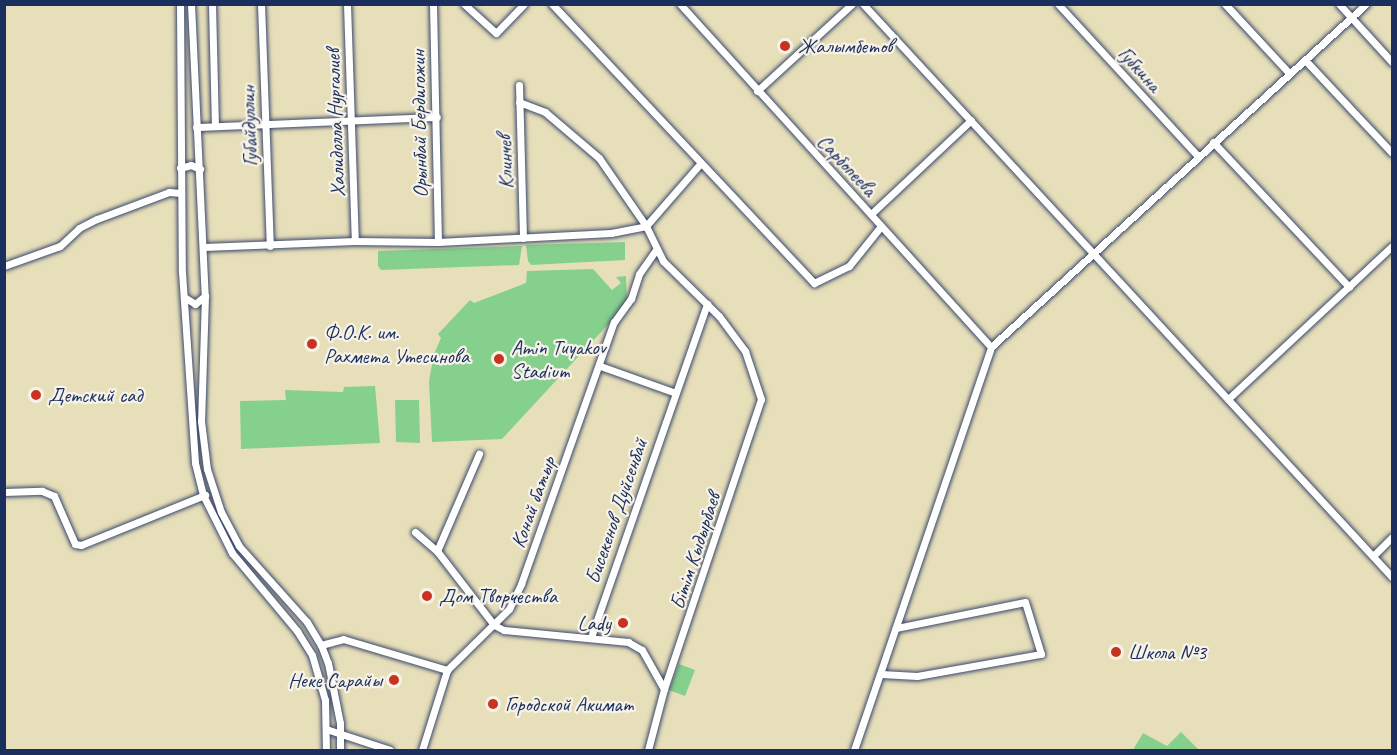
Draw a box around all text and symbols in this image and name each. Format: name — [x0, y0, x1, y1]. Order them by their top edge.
place label: Жалымбетов — [798, 33, 893, 59]
marker: Жалымбетов — [776, 37, 794, 55]
street label: Губкина — [1113, 41, 1167, 97]
street label: Халидолла Нургалиев — [320, 49, 350, 197]
street label: Орынбай Бердигожин — [405, 50, 433, 198]
street label: Губайдуллин — [235, 85, 263, 167]
street label: Сарбопеева — [812, 129, 882, 201]
street label: Клинчев — [491, 135, 519, 189]
place label: Ф.О.К. им. Рахмета Утесинова — [324, 319, 469, 369]
place label: Amin Tuyakov Stadium — [511, 334, 605, 384]
marker: Ф.О.К. им. Рахмета Утесинова — [305, 337, 319, 351]
marker: Amin Tuyakov Stadium — [492, 352, 506, 366]
place label: Детский сад — [48, 382, 142, 408]
marker: Детский сад — [29, 388, 43, 402]
street label: Бисекенов Дуйсенбай — [579, 435, 653, 587]
street label: Конай батыр — [505, 453, 561, 551]
street label: Бiтiм Кыдырбаев — [664, 489, 726, 613]
place label: Дом Творчества — [439, 583, 557, 609]
marker: Дом Творчества — [420, 589, 434, 603]
place label: Lady — [577, 610, 611, 636]
marker: Lady — [616, 616, 630, 630]
place label: Школа №3 — [1128, 639, 1206, 665]
marker: Школа №3 — [1109, 645, 1123, 659]
place label: Неке Сарайы — [288, 667, 382, 693]
marker: Неке Сарайы — [387, 673, 401, 687]
place label: Городской Акимат — [505, 691, 633, 717]
marker: Городской Акимат — [486, 697, 500, 711]

